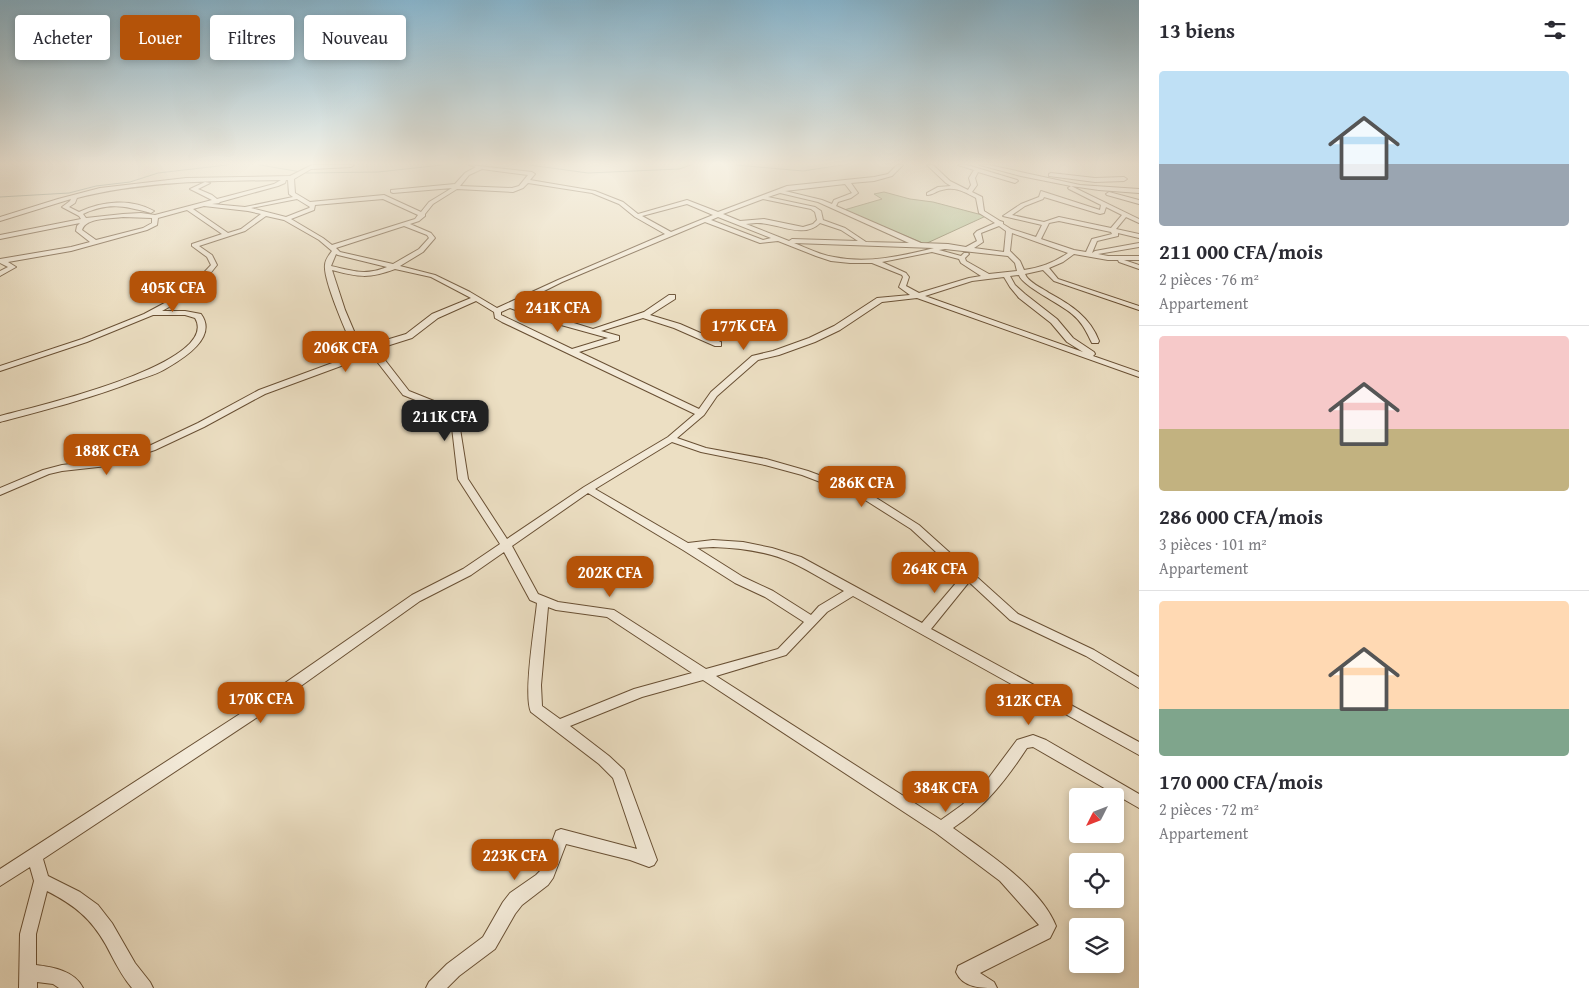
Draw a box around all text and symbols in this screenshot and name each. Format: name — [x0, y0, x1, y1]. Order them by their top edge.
chip: Acheter — [15, 15, 110, 60]
chip: Louer — [120, 15, 200, 60]
chip: Filtres — [210, 15, 294, 60]
chip: Nouveau — [304, 15, 406, 60]
text: 13 biens — [1159, 15, 1235, 46]
icon: filters — [1541, 16, 1569, 44]
icon: home — [1319, 103, 1409, 193]
text: 211 000 CFA/mois — [1159, 236, 1323, 267]
text: 2 pièces · 76 m² — [1159, 267, 1259, 291]
pin: 405K CFA — [121, 270, 225, 313]
text: 405K CFA — [141, 275, 205, 299]
pin: 241K CFA — [506, 290, 610, 333]
text: Appartement — [1159, 291, 1249, 315]
text: 241K CFA — [526, 295, 590, 319]
pin: 177K CFA — [692, 308, 796, 351]
text: 177K CFA — [712, 313, 776, 337]
pin: 206K CFA — [294, 330, 398, 373]
text: 206K CFA — [314, 335, 378, 359]
icon: home — [1319, 369, 1409, 459]
pin: 211K CFA — [393, 400, 497, 442]
text: 211K CFA — [413, 404, 477, 428]
pin: 188K CFA — [55, 434, 159, 476]
text: 188K CFA — [75, 438, 139, 462]
pin: 286K CFA — [810, 466, 914, 508]
text: 286K CFA — [830, 470, 894, 494]
text: 286 000 CFA/mois — [1159, 501, 1323, 532]
text: 3 pièces · 101 m² — [1159, 532, 1267, 556]
pin: 264K CFA — [883, 552, 987, 594]
pin: 202K CFA — [558, 556, 662, 598]
text: 264K CFA — [903, 556, 967, 580]
text: Appartement — [1159, 556, 1249, 580]
text: 202K CFA — [578, 560, 642, 584]
icon: home — [1319, 634, 1409, 724]
pin: 170K CFA — [209, 682, 313, 724]
pin: 312K CFA — [977, 684, 1081, 726]
text: 170K CFA — [229, 686, 293, 710]
text: 312K CFA — [997, 688, 1061, 712]
text: 170 000 CFA/mois — [1159, 766, 1323, 797]
pin: 384K CFA — [894, 770, 998, 813]
text: 384K CFA — [914, 775, 978, 799]
north arrow — [1069, 788, 1124, 842]
map controls — [1069, 788, 1124, 973]
text: 2 pièces · 72 m² — [1159, 797, 1259, 821]
text: Appartement — [1159, 821, 1249, 845]
pin: 223K CFA — [463, 838, 567, 881]
text: 223K CFA — [483, 843, 547, 867]
button: locate — [1069, 853, 1124, 908]
button: layers — [1069, 918, 1124, 973]

